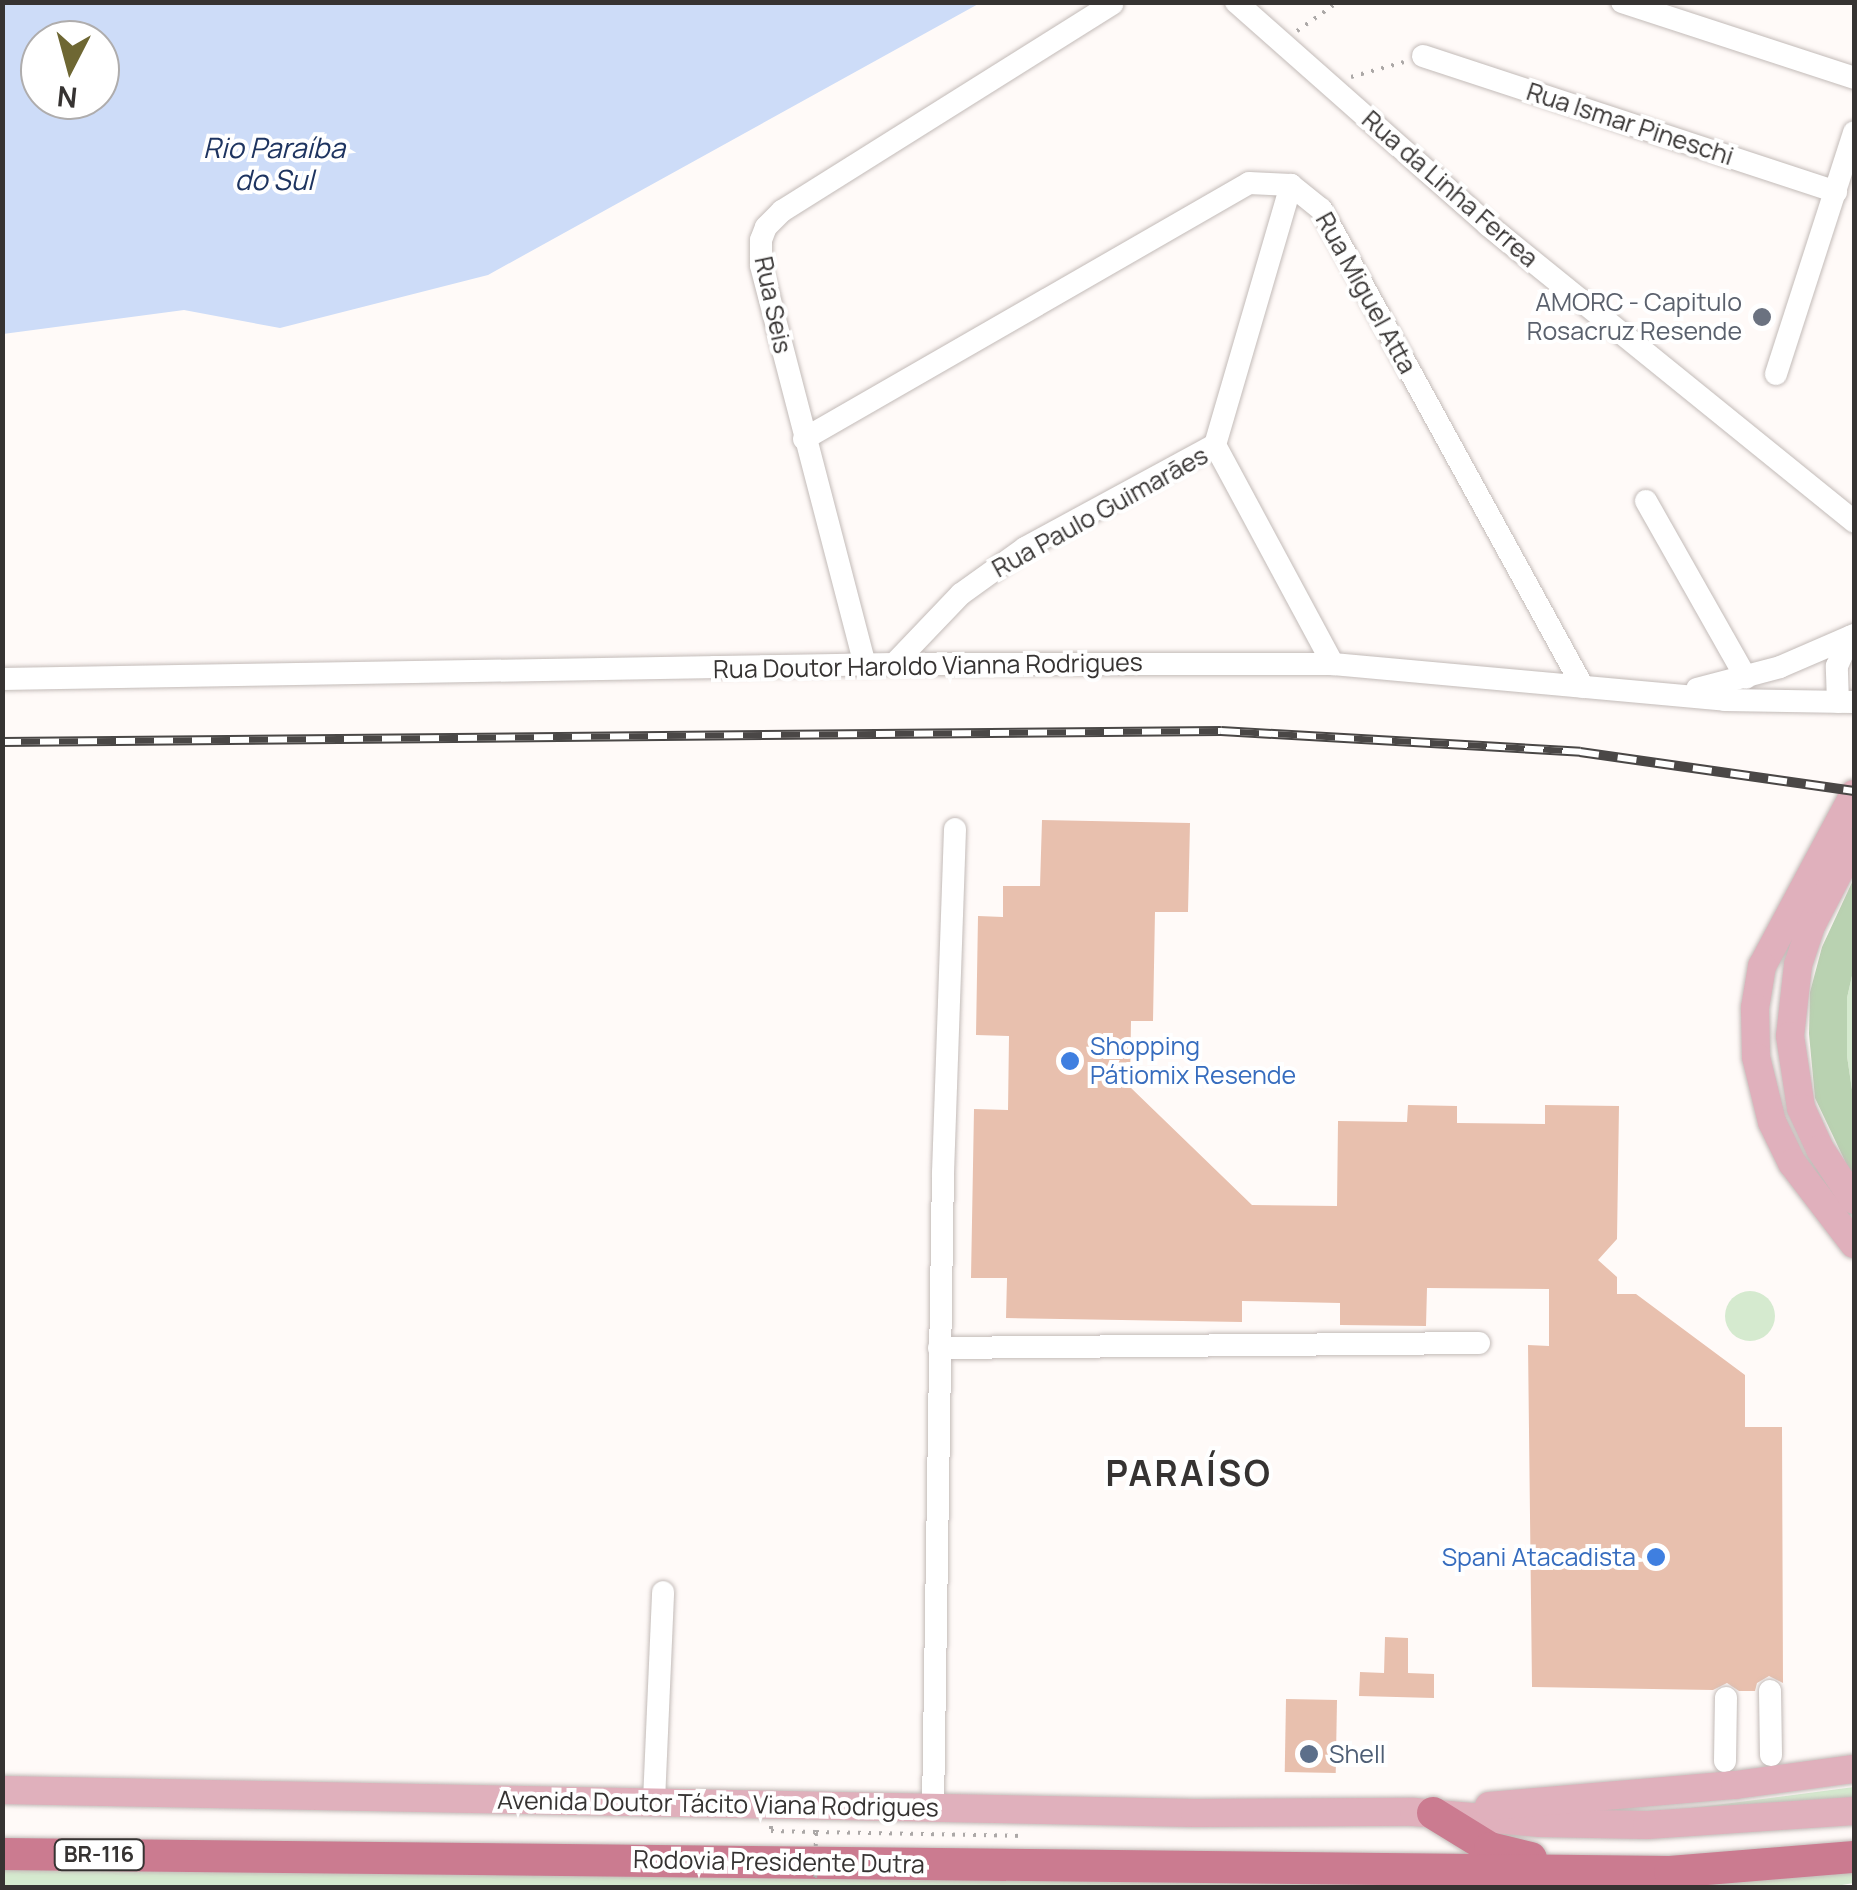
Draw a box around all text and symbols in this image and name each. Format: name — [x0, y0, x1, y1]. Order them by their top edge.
north arrow — [20, 20, 120, 120]
street label: Rua Ismar Pineschi — [1523, 76, 1737, 172]
text: N — [55, 78, 79, 118]
street label: Rua da Linha Ferrea — [1356, 104, 1544, 274]
water label: Rio Paraíba do Sul — [203, 130, 345, 196]
street label: Rua Miguel Atta — [1309, 207, 1423, 379]
street label: Rua Seis — [748, 254, 798, 356]
place label: AMORC - Capitulo Rosacruz Resende — [1527, 288, 1742, 347]
marker: AMORC - Capitulo Rosacruz Resende — [1751, 306, 1773, 328]
street label: Rua Paulo Guimarães — [987, 440, 1213, 584]
street label: Rua Doutor Haroldo Vianna Rodrigues — [713, 647, 1143, 685]
place label: Shopping Pátiomix Resende — [1090, 1032, 1296, 1091]
marker: Shopping Pátiomix Resende — [1059, 1050, 1081, 1072]
district label: PARAÍSO — [1105, 1452, 1273, 1494]
place label: Spani Atacadista — [1442, 1542, 1636, 1572]
marker: Spani Atacadista — [1645, 1546, 1667, 1568]
place label: Shell — [1329, 1739, 1386, 1769]
marker: Shell — [1298, 1743, 1320, 1765]
street label: Avenida Doutor Tácito Viana Rodrigues — [497, 1785, 939, 1823]
road number: BR-116 — [52, 1838, 146, 1872]
street label: Rodovia Presidente Dutra — [633, 1844, 925, 1880]

